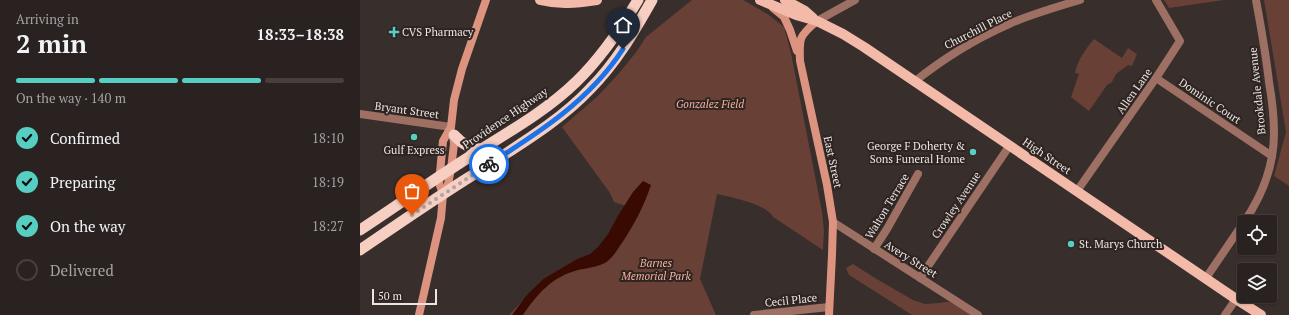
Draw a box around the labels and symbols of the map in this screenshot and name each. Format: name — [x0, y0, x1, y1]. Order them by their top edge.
street label: Churchill Place — [942, 6, 1015, 52]
pin — [606, 8, 640, 49]
place label: CVS Pharmacy — [402, 25, 474, 39]
marker: CVS Pharmacy — [389, 27, 399, 37]
street label: Brookdale Avenue — [1245, 46, 1269, 135]
street label: Allen Lane — [1113, 65, 1155, 117]
street label: Dominic Court — [1176, 75, 1244, 127]
street label: Providence Highway — [460, 84, 551, 152]
park label: Gonzalez Field — [676, 97, 744, 111]
street label: Bryant Street — [374, 99, 440, 121]
marker: Gulf Express — [409, 132, 419, 142]
street label: East Street — [821, 135, 845, 189]
street label: High Street — [1020, 135, 1074, 177]
place label: George F Doherty & Sons Funeral Home — [867, 139, 965, 166]
place label: Gulf Express — [383, 143, 445, 157]
courier — [469, 144, 509, 184]
marker: George F Doherty & Sons Funeral Home — [968, 147, 978, 157]
street label: Crowley Avenue — [928, 168, 984, 241]
street label: Walton Terrace — [862, 170, 912, 241]
pin — [395, 174, 429, 215]
street label: Avery Street — [882, 237, 940, 281]
place label: St. Marys Church — [1079, 237, 1163, 251]
marker: St. Marys Church — [1066, 239, 1076, 249]
park label: Barnes Memorial Park — [620, 256, 691, 283]
scale bar — [372, 287, 437, 306]
street label: Cecil Place — [764, 290, 818, 310]

